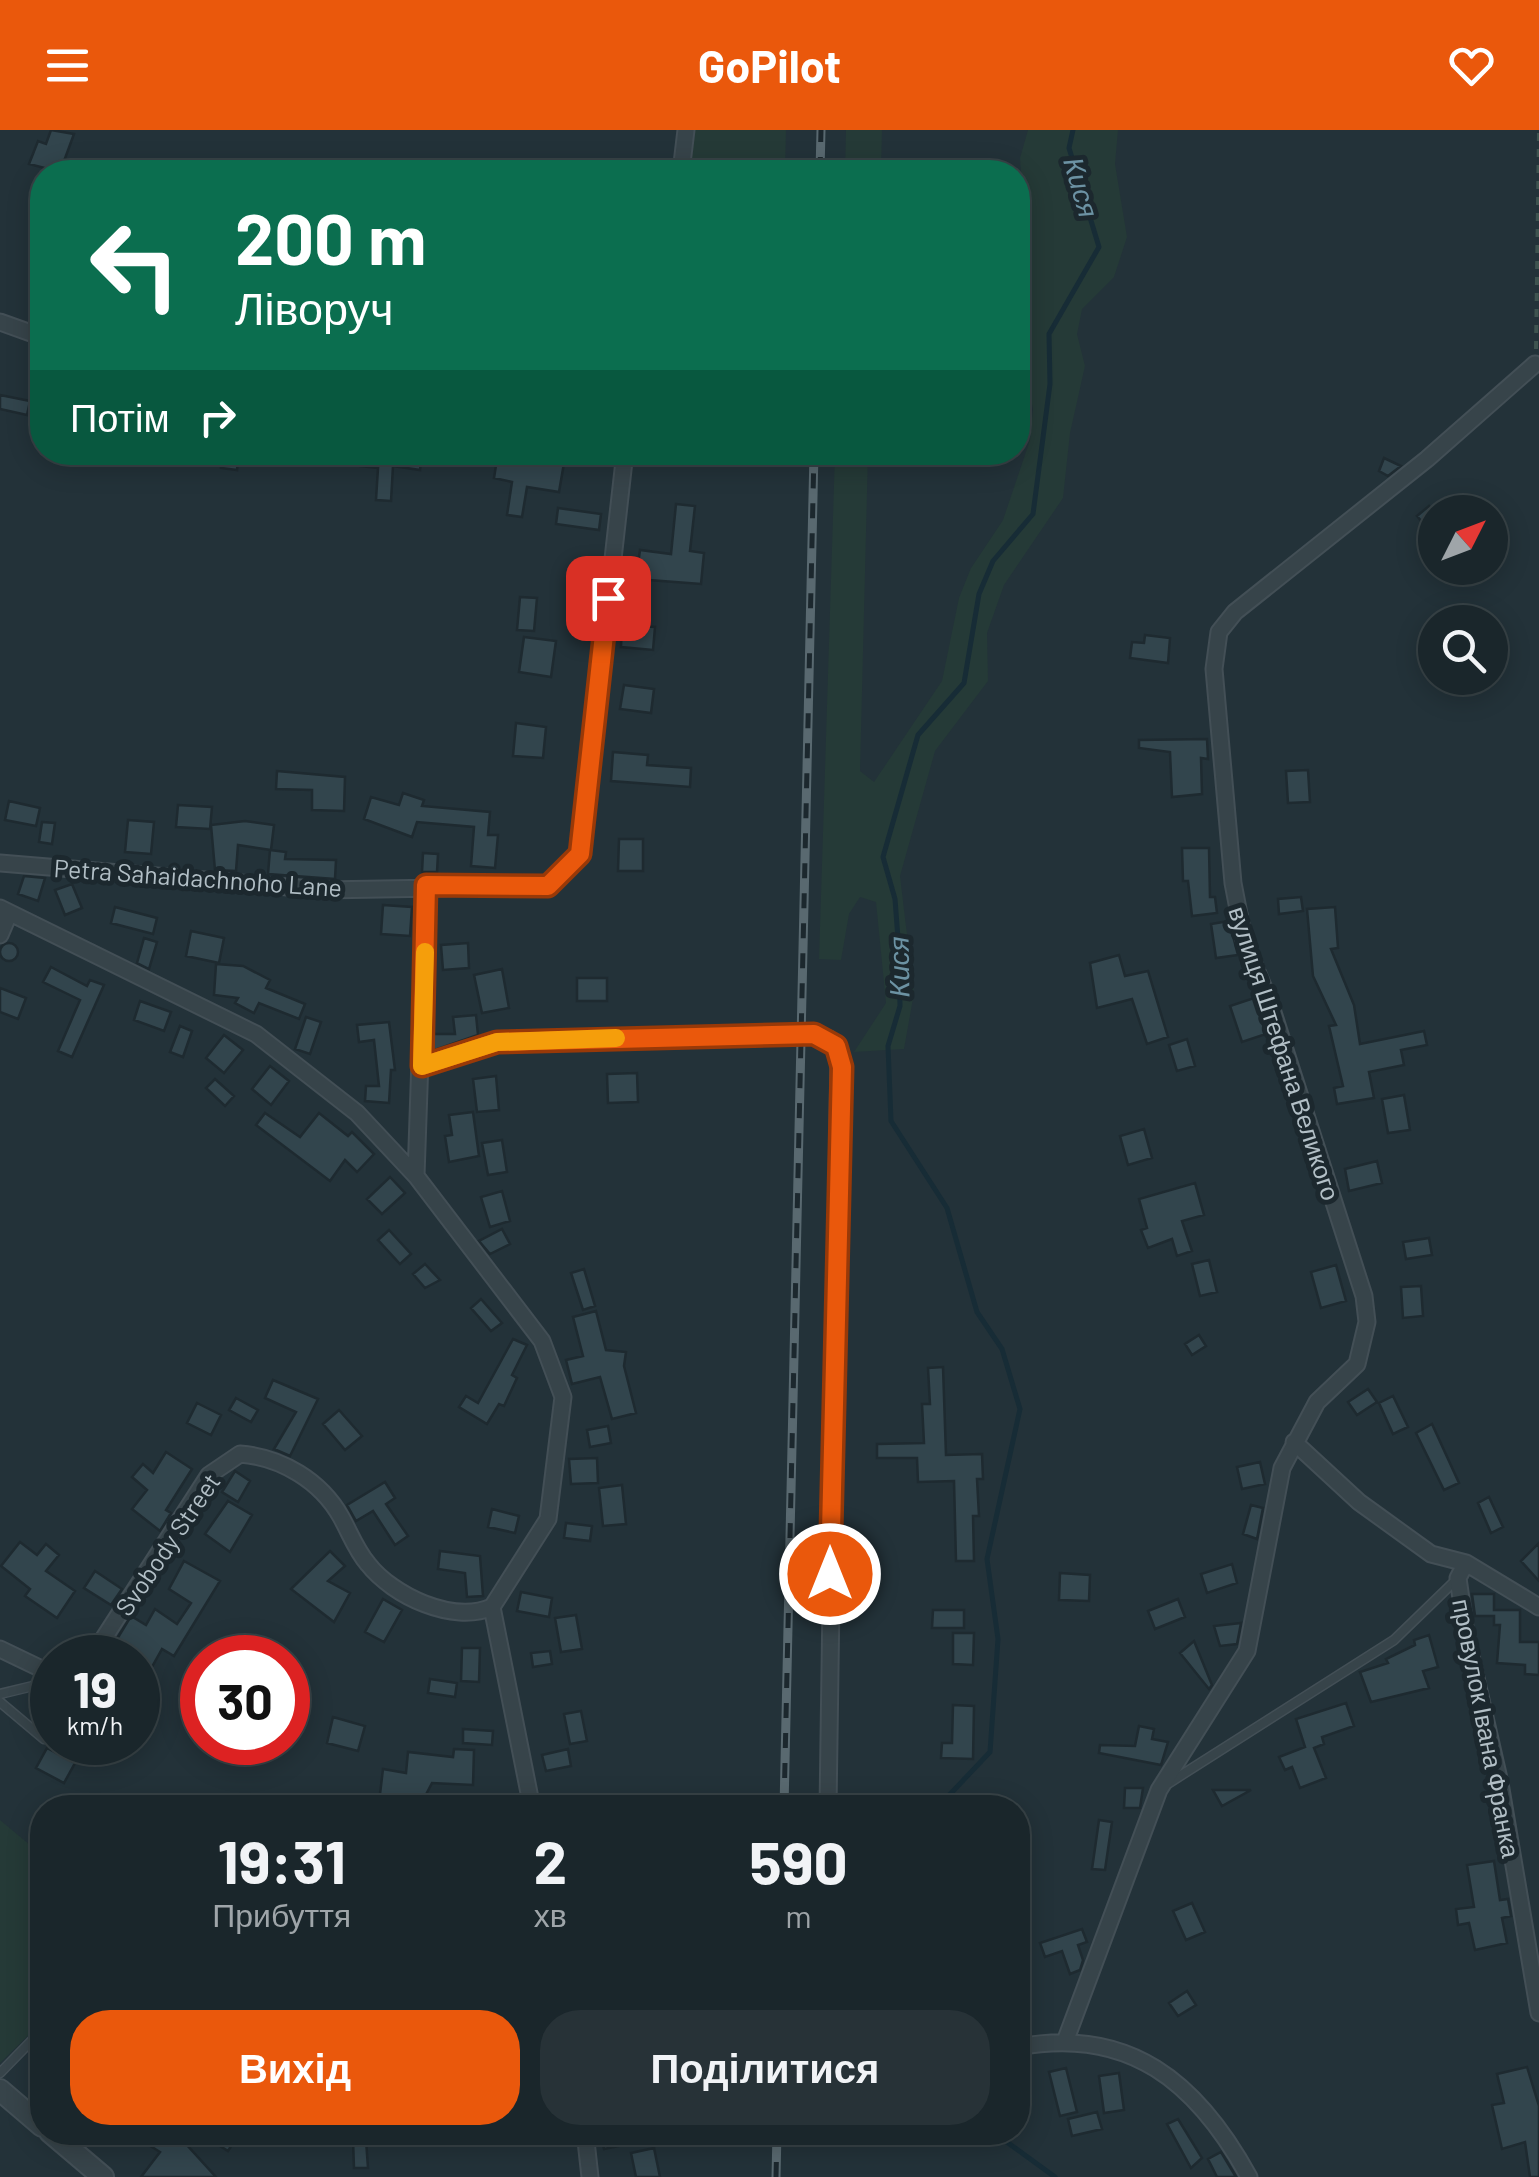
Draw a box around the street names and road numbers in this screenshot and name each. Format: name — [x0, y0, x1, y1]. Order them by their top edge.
street label: Petra Sahaidachnoho Lane — [53, 852, 343, 902]
street label: вулиця Штефана Великого — [1223, 902, 1347, 1204]
street label: Svobody Street — [108, 1467, 226, 1621]
street label: провулок Івана Франка — [1447, 1596, 1527, 1860]

